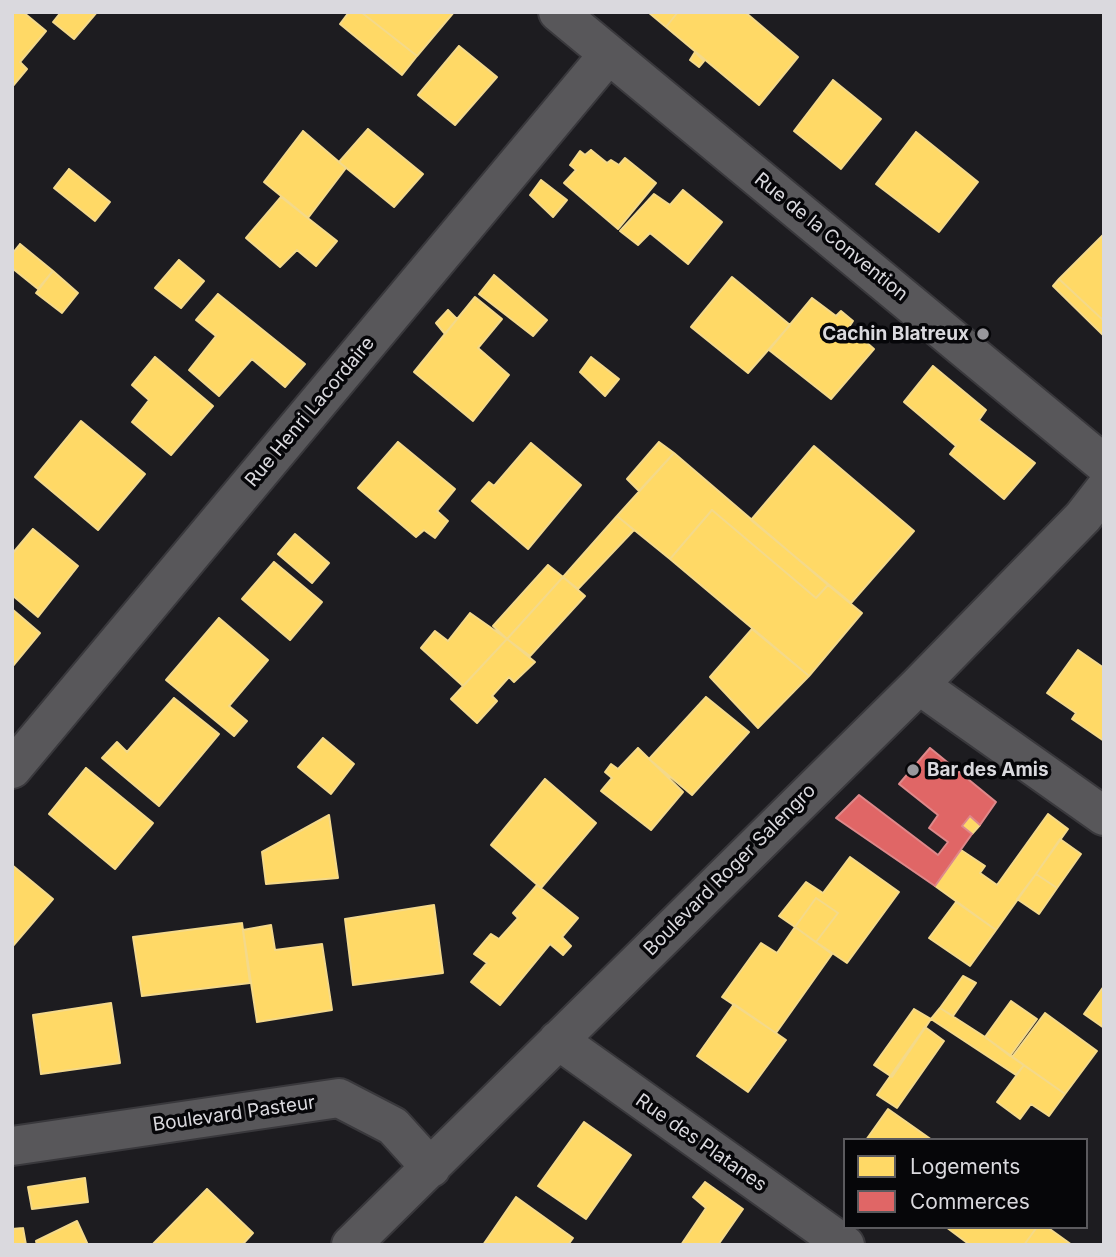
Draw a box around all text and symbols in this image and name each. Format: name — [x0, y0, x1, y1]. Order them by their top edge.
street label: Rue de la Convention — [750, 168, 912, 306]
place label: Cachin Blatreux — [822, 323, 969, 345]
marker: Cachin Blatreux — [975, 326, 991, 342]
street label: Rue Henri Lacordaire — [241, 332, 379, 492]
place label: Bar des Amis — [927, 759, 1049, 781]
marker: Bar des Amis — [905, 762, 921, 778]
street label: Boulevard Roger Salengro — [639, 779, 821, 961]
street label: Rue des Platanes — [631, 1089, 771, 1197]
street label: Boulevard Pasteur — [151, 1091, 317, 1137]
legend — [843, 1138, 1088, 1229]
text: Logements — [910, 1154, 1020, 1179]
text: Commerces — [910, 1189, 1030, 1214]

